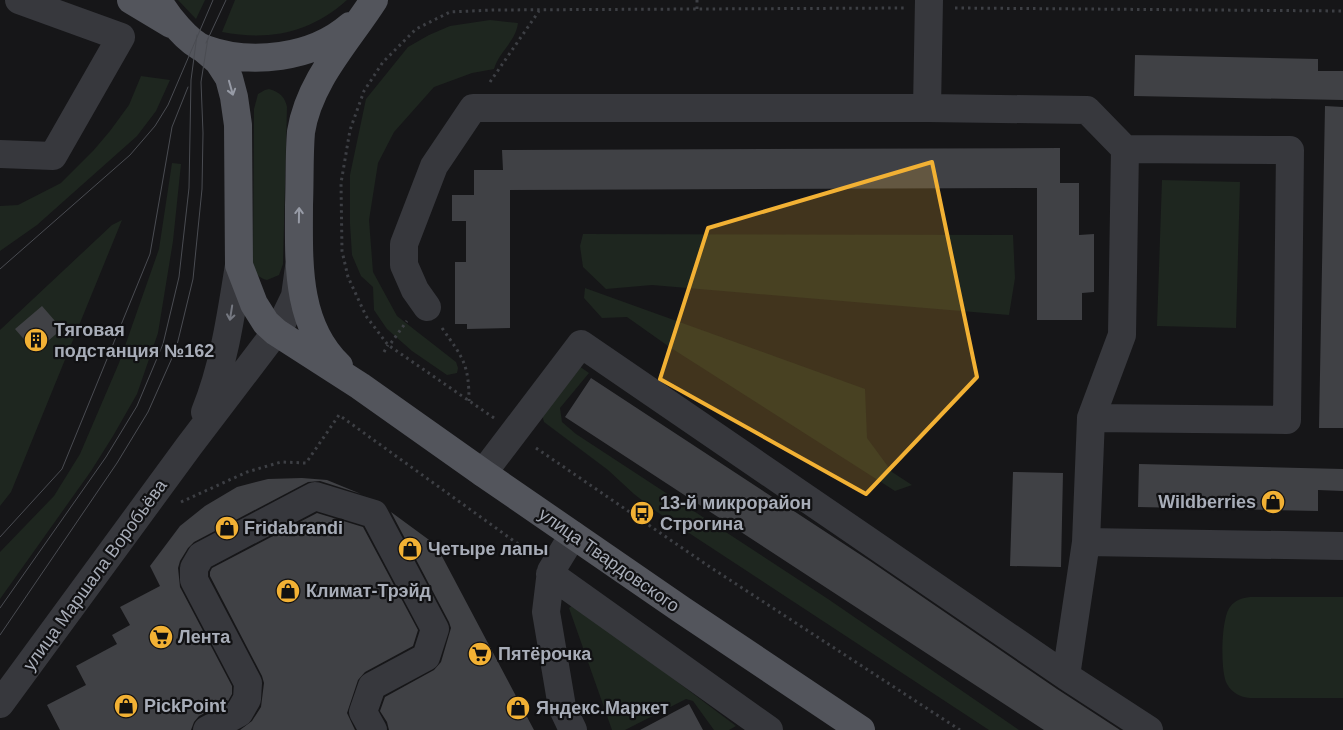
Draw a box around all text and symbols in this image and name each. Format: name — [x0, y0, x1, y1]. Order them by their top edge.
one-way arrow — [227, 80, 237, 96]
one-way arrow — [294, 207, 304, 223]
one-way arrow — [226, 305, 236, 321]
place label: Тяговая подстанция №162 — [54, 320, 214, 361]
building icon: Тяговая подстанция №162 — [23, 327, 49, 353]
street label: улица Маршала Воробьёва — [19, 475, 171, 674]
shop icon: Wildberries — [1260, 489, 1286, 515]
place label: Wildberries — [1158, 492, 1256, 512]
place label: 13-й микрорайон Строгина — [660, 493, 811, 534]
bus stop icon: 13-й микрорайон Строгина — [629, 500, 655, 526]
street label: улица Твардовского — [535, 504, 683, 616]
shop icon: Fridabrandi — [214, 515, 240, 541]
place label: Fridabrandi — [244, 518, 343, 538]
shop icon: Четыре лапы — [397, 536, 423, 562]
place label: Четыре лапы — [428, 539, 548, 559]
shop icon: Климат-Трэйд — [275, 578, 301, 604]
place label: Климат-Трэйд — [306, 581, 431, 601]
supermarket icon: Лента — [148, 624, 174, 650]
place label: Лента — [178, 627, 231, 647]
supermarket icon: Пятёрочка — [467, 641, 493, 667]
place label: Пятёрочка — [498, 644, 592, 664]
shop icon: PickPoint — [113, 693, 139, 719]
shop icon: Яндекс.Маркет — [505, 695, 531, 721]
place label: PickPoint — [144, 696, 226, 716]
place label: Яндекс.Маркет — [536, 698, 669, 718]

